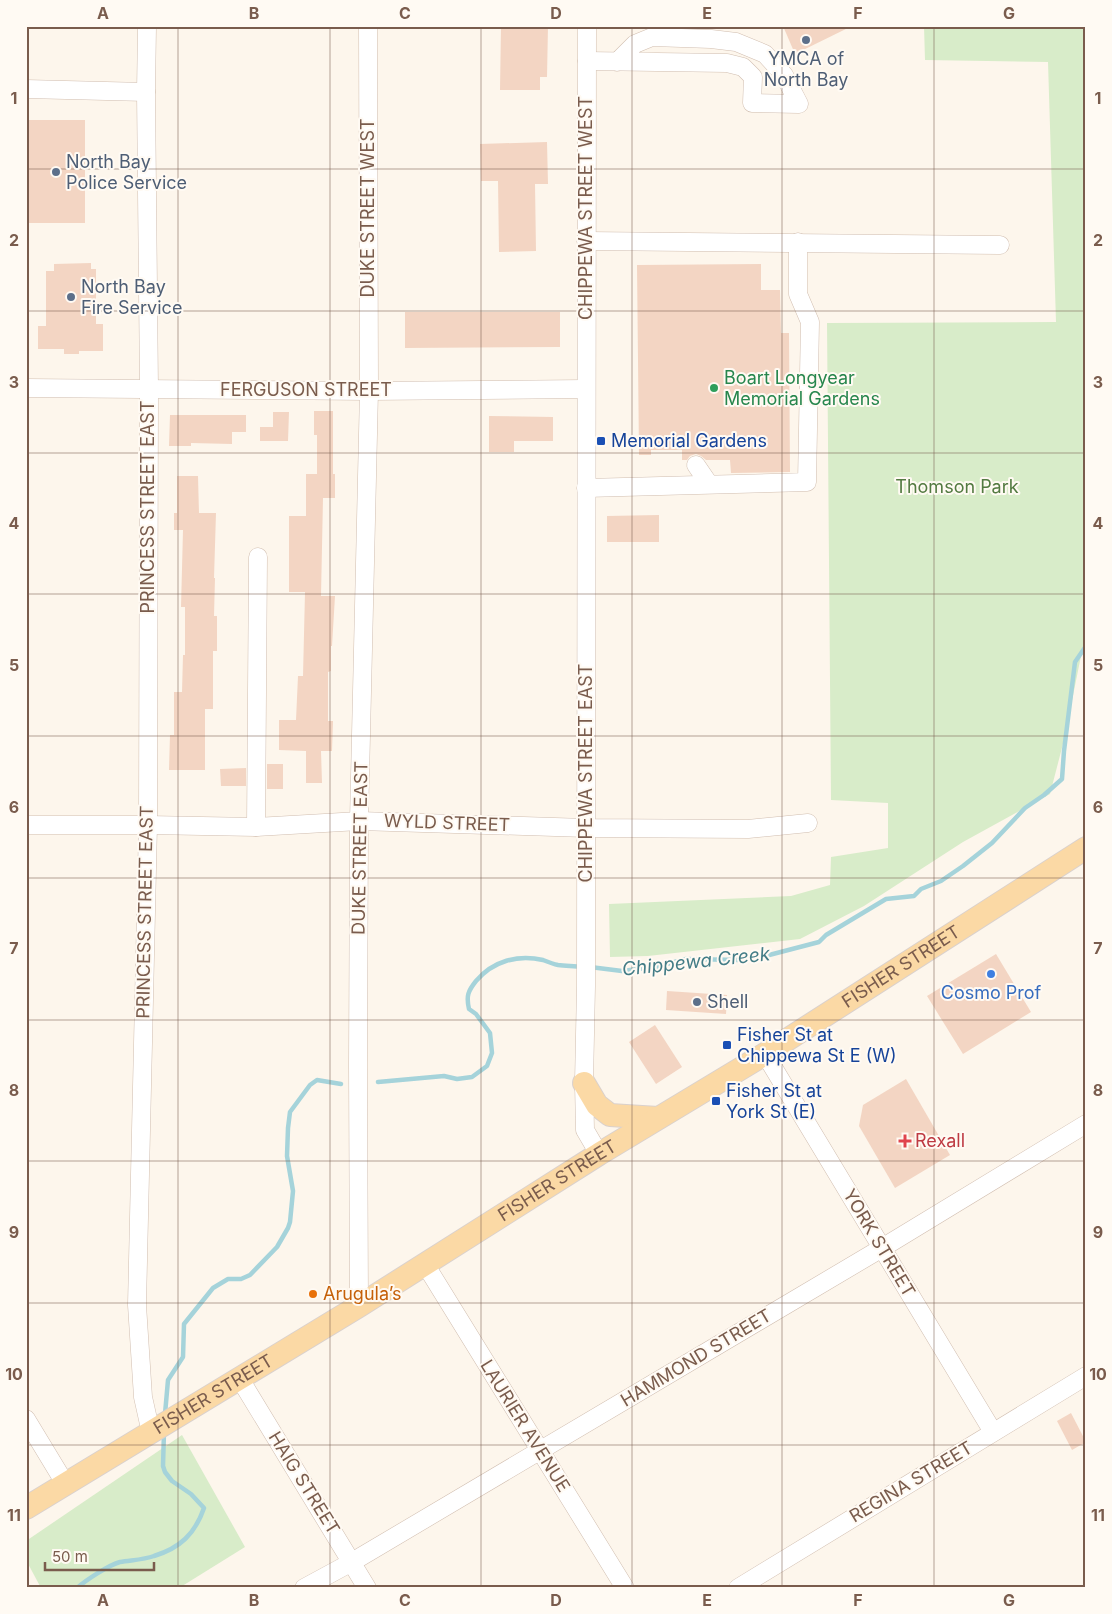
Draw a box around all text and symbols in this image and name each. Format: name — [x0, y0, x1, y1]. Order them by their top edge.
text: A — [97, 3, 109, 23]
text: B — [249, 3, 259, 23]
text: C — [399, 3, 411, 23]
text: D — [550, 3, 562, 23]
text: E — [702, 3, 712, 23]
text: F — [853, 3, 863, 23]
text: G — [1003, 3, 1015, 23]
marker: YMCA of North Bay — [800, 34, 812, 46]
place label: YMCA of North Bay — [764, 48, 848, 90]
text: 1 — [11, 88, 17, 108]
text: 1 — [1095, 88, 1101, 108]
street label: CHIPPEWA STREET WEST — [575, 96, 596, 320]
street label: DUKE STREET WEST — [357, 118, 378, 298]
place label: North Bay Police Service — [66, 151, 187, 193]
marker: North Bay Police Service — [50, 166, 62, 178]
text: 2 — [9, 230, 19, 250]
text: 2 — [1093, 230, 1103, 250]
place label: North Bay Fire Service — [81, 276, 182, 318]
marker: North Bay Fire Service — [65, 291, 77, 303]
place label: Boart Longyear Memorial Gardens — [724, 367, 880, 409]
text: 3 — [9, 372, 19, 392]
text: 3 — [1093, 372, 1103, 392]
street label: FERGUSON STREET — [220, 379, 392, 400]
marker: Boart Longyear Memorial Gardens — [708, 382, 720, 394]
street label: PRINCESS STREET EAST — [137, 400, 158, 614]
place label: Memorial Gardens — [611, 430, 767, 451]
marker: Memorial Gardens — [595, 435, 607, 447]
park label: Thomson Park — [895, 476, 1019, 497]
text: 4 — [9, 513, 20, 533]
text: 4 — [1093, 513, 1104, 533]
text: 5 — [9, 655, 19, 675]
text: 5 — [1093, 655, 1103, 675]
street label: CHIPPEWA STREET EAST — [575, 664, 596, 882]
street label: DUKE STREET EAST — [347, 761, 372, 935]
text: 6 — [9, 797, 19, 817]
text: 6 — [1093, 797, 1103, 817]
street label: PRINCESS STREET EAST — [132, 805, 157, 1019]
street label: WYLD STREET — [384, 810, 510, 835]
street label: FISHER STREET — [838, 921, 964, 1012]
text: 7 — [9, 938, 19, 958]
text: 7 — [1093, 938, 1103, 958]
water label: Chippewa Creek — [621, 942, 772, 981]
marker: Cosmo Prof — [985, 968, 997, 980]
place label: Cosmo Prof — [941, 982, 1042, 1003]
place label: Shell — [707, 991, 748, 1012]
marker: Shell — [691, 996, 703, 1008]
place label: Fisher St at Chippewa St E (W) — [737, 1024, 897, 1066]
marker: Fisher St at Chippewa St E (W) — [721, 1039, 733, 1051]
text: 8 — [9, 1080, 19, 1100]
place label: Fisher St at York St (E) — [726, 1080, 822, 1122]
text: 8 — [1093, 1080, 1103, 1100]
marker: Fisher St at York St (E) — [710, 1095, 722, 1107]
place label: Rexall — [915, 1130, 965, 1151]
street label: FISHER STREET — [494, 1135, 620, 1225]
marker: Rexall — [899, 1135, 911, 1147]
street label: YORK STREET — [839, 1185, 920, 1300]
text: 9 — [9, 1222, 19, 1242]
text: 9 — [1093, 1222, 1103, 1242]
place label: Arugula’s — [323, 1283, 401, 1304]
marker: Arugula’s — [307, 1288, 319, 1300]
street label: HAMMOND STREET — [617, 1304, 775, 1411]
street label: FISHER STREET — [149, 1350, 277, 1438]
street label: LAURIER AVENUE — [476, 1356, 575, 1496]
text: 10 — [5, 1364, 23, 1384]
text: 10 — [1089, 1364, 1107, 1384]
street label: HAIG STREET — [264, 1428, 344, 1538]
street label: REGINA STREET — [845, 1437, 976, 1527]
text: 11 — [7, 1505, 21, 1525]
text: 11 — [1091, 1505, 1105, 1525]
scale bar — [45, 1539, 154, 1571]
text: 50 m — [52, 1547, 88, 1566]
text: A — [97, 1590, 109, 1610]
text: B — [249, 1590, 259, 1610]
text: C — [399, 1590, 411, 1610]
text: D — [550, 1590, 562, 1610]
text: E — [702, 1590, 712, 1610]
text: F — [853, 1590, 863, 1610]
text: G — [1003, 1590, 1015, 1610]

